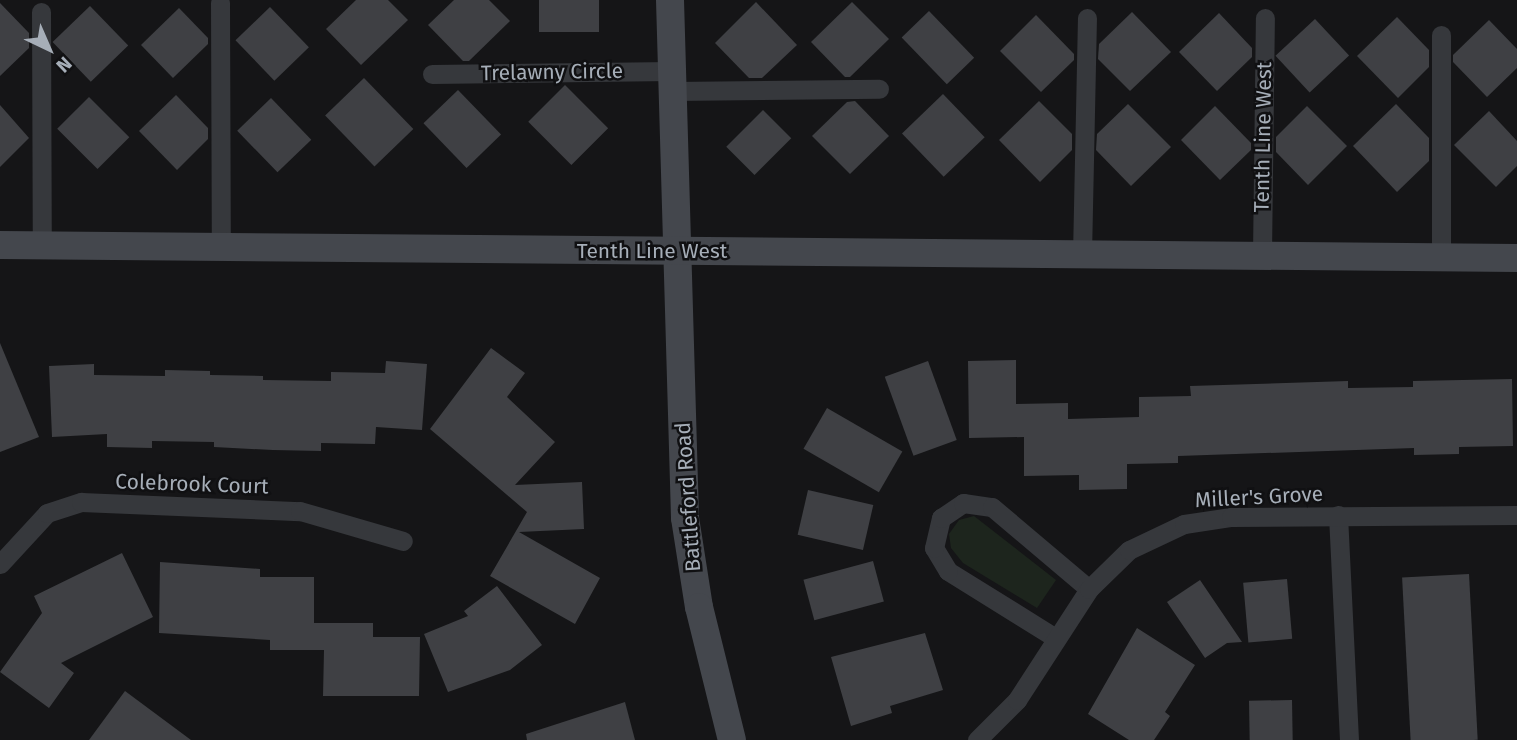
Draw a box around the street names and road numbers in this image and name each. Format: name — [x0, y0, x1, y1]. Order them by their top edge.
street label: Trelawny Circle — [481, 58, 623, 86]
street label: Tenth Line West — [1249, 62, 1277, 212]
street label: Tenth Line West — [577, 238, 727, 264]
street label: Battleford Road — [670, 421, 706, 573]
street label: Colebrook Court — [115, 469, 269, 499]
street label: Miller's Grove — [1194, 481, 1324, 513]

